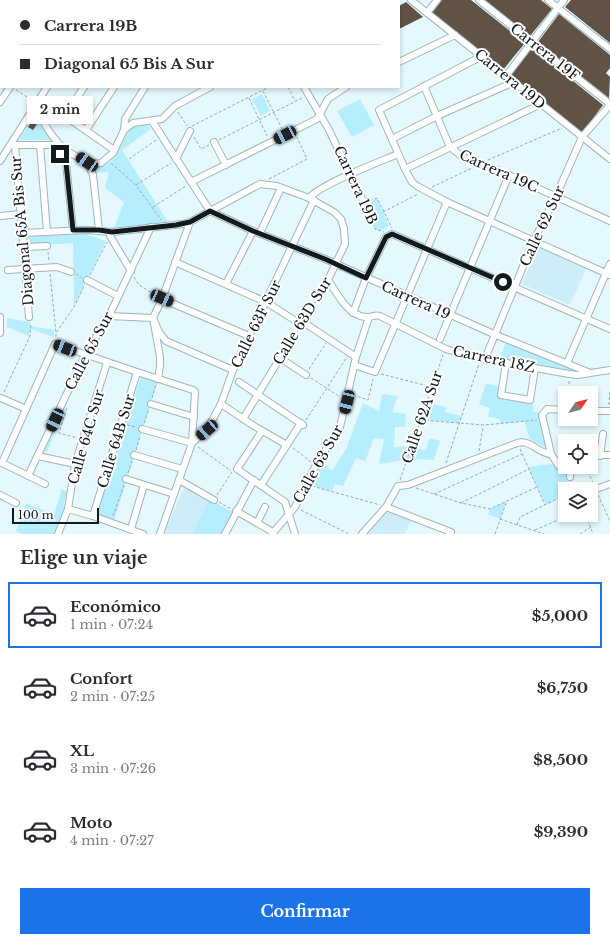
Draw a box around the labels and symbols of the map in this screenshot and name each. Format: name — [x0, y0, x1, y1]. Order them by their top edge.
street label: Carrera 19F — [507, 19, 584, 85]
street label: Carrera 19D — [471, 45, 549, 113]
callout: 2 min — [27, 96, 93, 124]
car — [272, 124, 298, 146]
street label: Carrera 19B — [330, 143, 382, 227]
route end — [51, 145, 69, 163]
street label: Carrera 19C — [457, 145, 541, 197]
car — [74, 150, 100, 174]
street label: Diagonal 65A Bis Sur — [6, 155, 38, 307]
street label: Calle 62 Sur — [515, 183, 569, 269]
route start — [494, 273, 512, 291]
street label: Calle 63D Sur — [269, 274, 335, 368]
street label: Calle 63F Sur — [227, 277, 285, 371]
street label: Carrera 19 — [379, 277, 453, 323]
car — [149, 288, 175, 308]
street label: Calle 65 Sur — [61, 308, 117, 393]
car — [52, 338, 78, 358]
street label: Carrera 18Z — [451, 341, 537, 377]
street label: Calle 62A Sur — [398, 368, 446, 466]
north arrow — [558, 386, 598, 426]
street label: Calle 64C Sur — [64, 387, 108, 486]
car — [338, 389, 356, 415]
street label: Calle 64B Sur — [93, 392, 139, 490]
car — [44, 407, 66, 433]
car — [194, 418, 220, 442]
street label: Calle 63 Sur — [289, 421, 347, 506]
scale bar — [12, 506, 99, 525]

